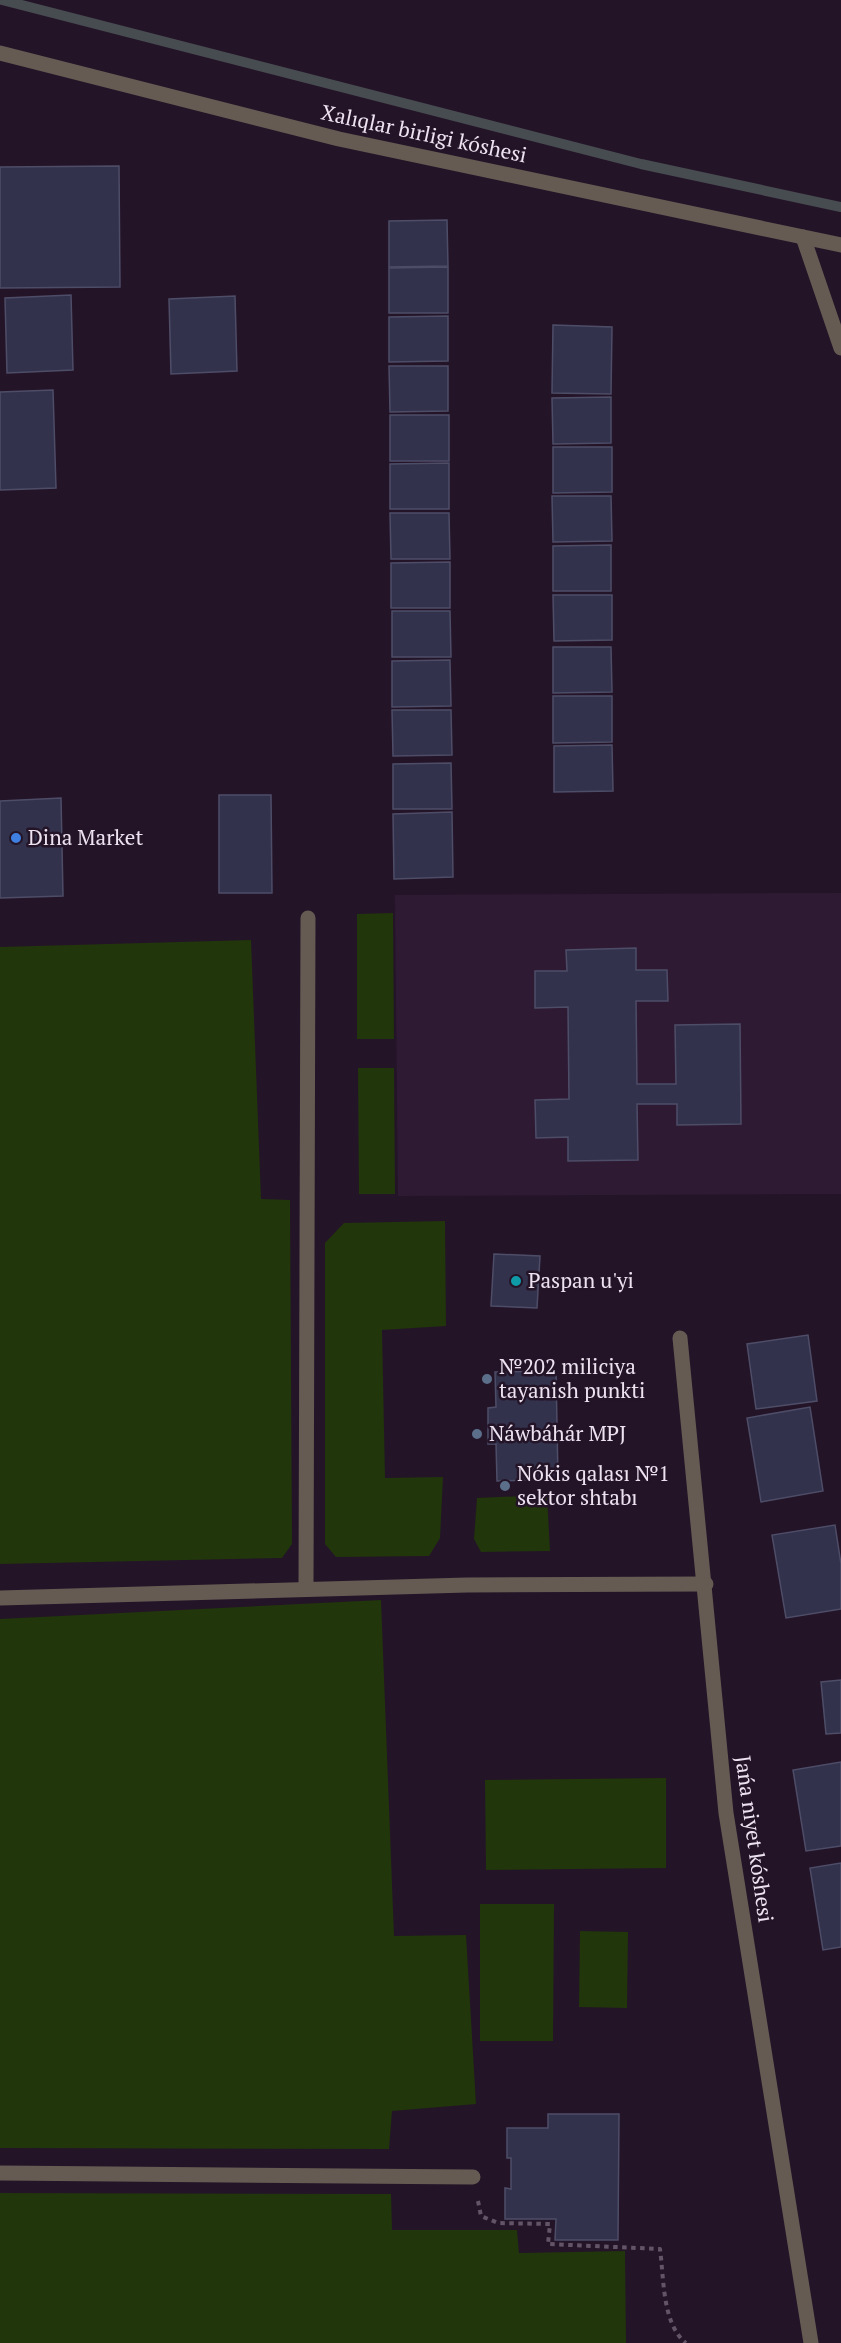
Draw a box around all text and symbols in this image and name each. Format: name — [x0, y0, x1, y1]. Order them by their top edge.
street label: Xalıqlar birligi kóshesi — [319, 98, 530, 168]
place label: Dina Market — [28, 823, 143, 851]
marker: Dina Market — [9, 831, 23, 845]
place label: Paspan u'yi — [528, 1266, 634, 1294]
marker: Paspan u'yi — [509, 1274, 523, 1288]
place label: №202 miliciya tayanish punkti — [499, 1352, 645, 1404]
marker: №202 miliciya tayanish punkti — [480, 1372, 494, 1386]
place label: Náwbáhár MPJ — [489, 1419, 626, 1447]
marker: Náwbáhár MPJ — [470, 1427, 484, 1441]
place label: Nókis qalası №1 sektor shtabı — [517, 1459, 670, 1511]
marker: Nókis qalası №1 sektor shtabı — [498, 1479, 512, 1493]
street label: Jańa niyet kóshesi — [729, 1754, 781, 1924]

